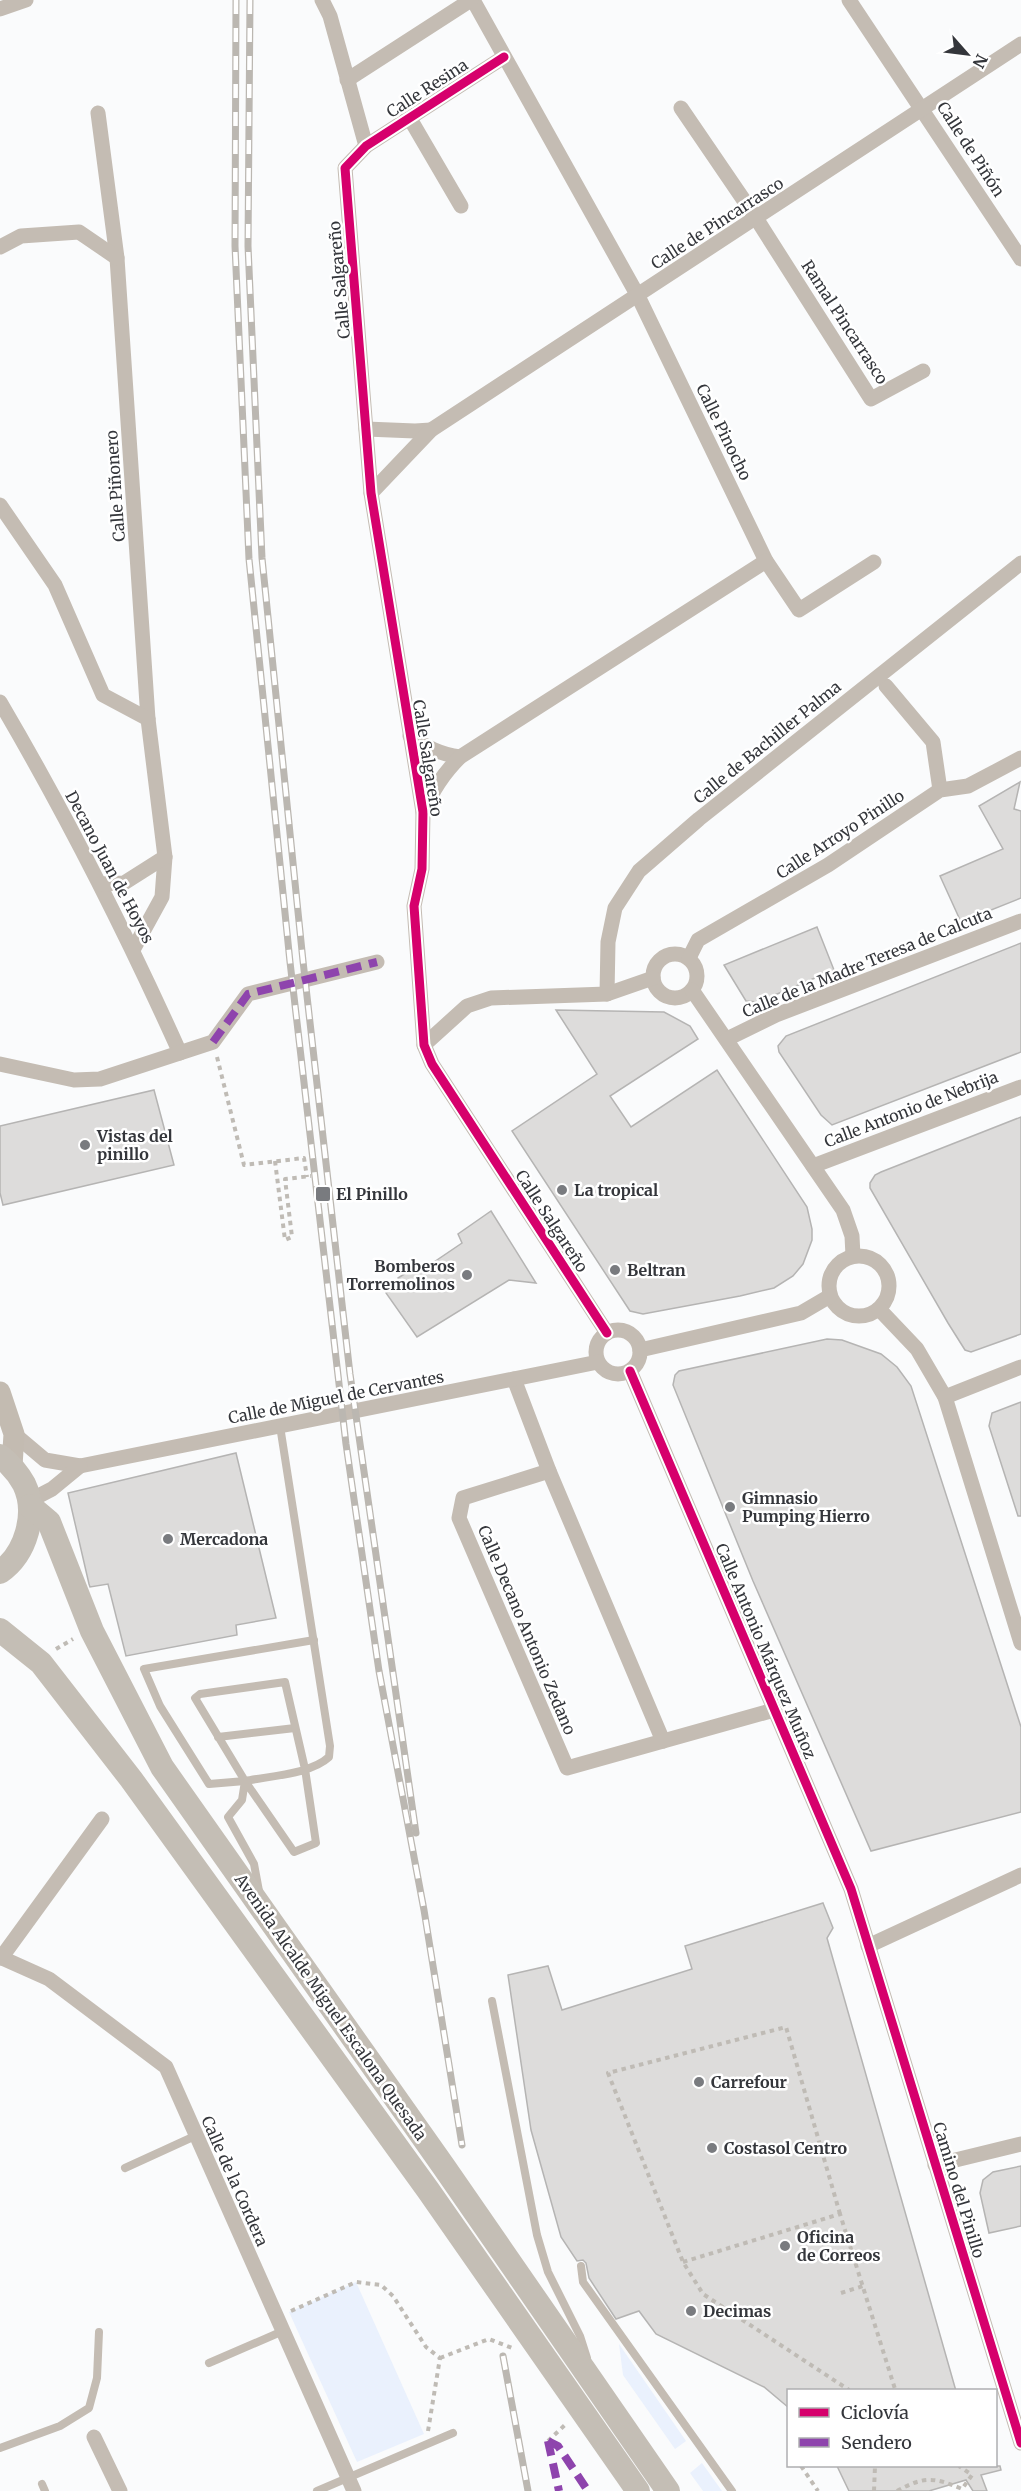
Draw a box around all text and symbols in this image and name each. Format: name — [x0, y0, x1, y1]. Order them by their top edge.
north arrow — [937, 24, 997, 84]
text: N — [968, 51, 992, 72]
street label: Calle Resina — [383, 54, 472, 122]
street label: Calle de Piñón — [933, 98, 1009, 201]
street label: Calle de Pincarrasco — [647, 173, 787, 273]
street label: Calle Salgareño — [324, 220, 354, 340]
street label: Ramal Pincarrasco — [797, 256, 893, 388]
street label: Calle Pinocho — [692, 381, 756, 483]
street label: Calle Piñonero — [101, 430, 129, 542]
street label: Calle de Bachiller Palma — [689, 676, 845, 808]
street label: Calle Salgareño — [409, 698, 447, 818]
street label: Calle Arroyo Pinillo — [772, 785, 908, 883]
street label: Decano Juan de Hoyos — [61, 787, 159, 947]
street label: Calle de la Madre Teresa de Calcuta — [739, 902, 995, 1021]
street label: Calle Antonio de Nebrija — [821, 1066, 1001, 1151]
place label: Vistas del pinillo — [96, 1126, 173, 1164]
marker: Vistas del pinillo — [78, 1138, 92, 1152]
street label: Calle Salgareño — [512, 1166, 592, 1276]
place label: La tropical — [574, 1180, 658, 1200]
marker: La tropical — [555, 1183, 569, 1197]
place label: El Pinillo — [336, 1184, 408, 1204]
marker: El Pinillo — [314, 1185, 332, 1203]
place label: Bomberos Torremolinos — [346, 1256, 455, 1294]
place label: Beltran — [627, 1260, 686, 1280]
marker: Beltran — [608, 1263, 622, 1277]
marker: Bomberos Torremolinos — [460, 1268, 474, 1282]
street label: Calle de Miguel de Cervantes — [227, 1366, 446, 1428]
place label: Gimnasio Pumping Hierro — [742, 1488, 870, 1526]
marker: Gimnasio Pumping Hierro — [723, 1500, 737, 1514]
street label: Calle Decano Antonio Zedano — [474, 1522, 580, 1738]
place label: Mercadona — [180, 1529, 268, 1549]
marker: Mercadona — [161, 1532, 175, 1546]
street label: Calle Antonio Márquez Muñoz — [711, 1540, 821, 1762]
street label: Avenida Alcalde Miguel Escalona Quesada — [230, 1869, 431, 2144]
place label: Carrefour — [711, 2072, 788, 2092]
marker: Carrefour — [692, 2075, 706, 2089]
street label: Calle de la Cordera — [197, 2113, 273, 2250]
street label: Camino del Pinillo — [929, 2120, 989, 2260]
place label: Costasol Centro — [724, 2138, 848, 2158]
marker: Costasol Centro — [705, 2141, 719, 2155]
place label: Oficina de Correos — [797, 2227, 881, 2265]
marker: Oficina de Correos — [778, 2239, 792, 2253]
place label: Decimas — [703, 2301, 771, 2321]
marker: Decimas — [684, 2304, 698, 2318]
legend — [787, 2389, 997, 2467]
text: Ciclovía — [841, 2401, 909, 2424]
text: Sendero — [841, 2431, 912, 2454]

